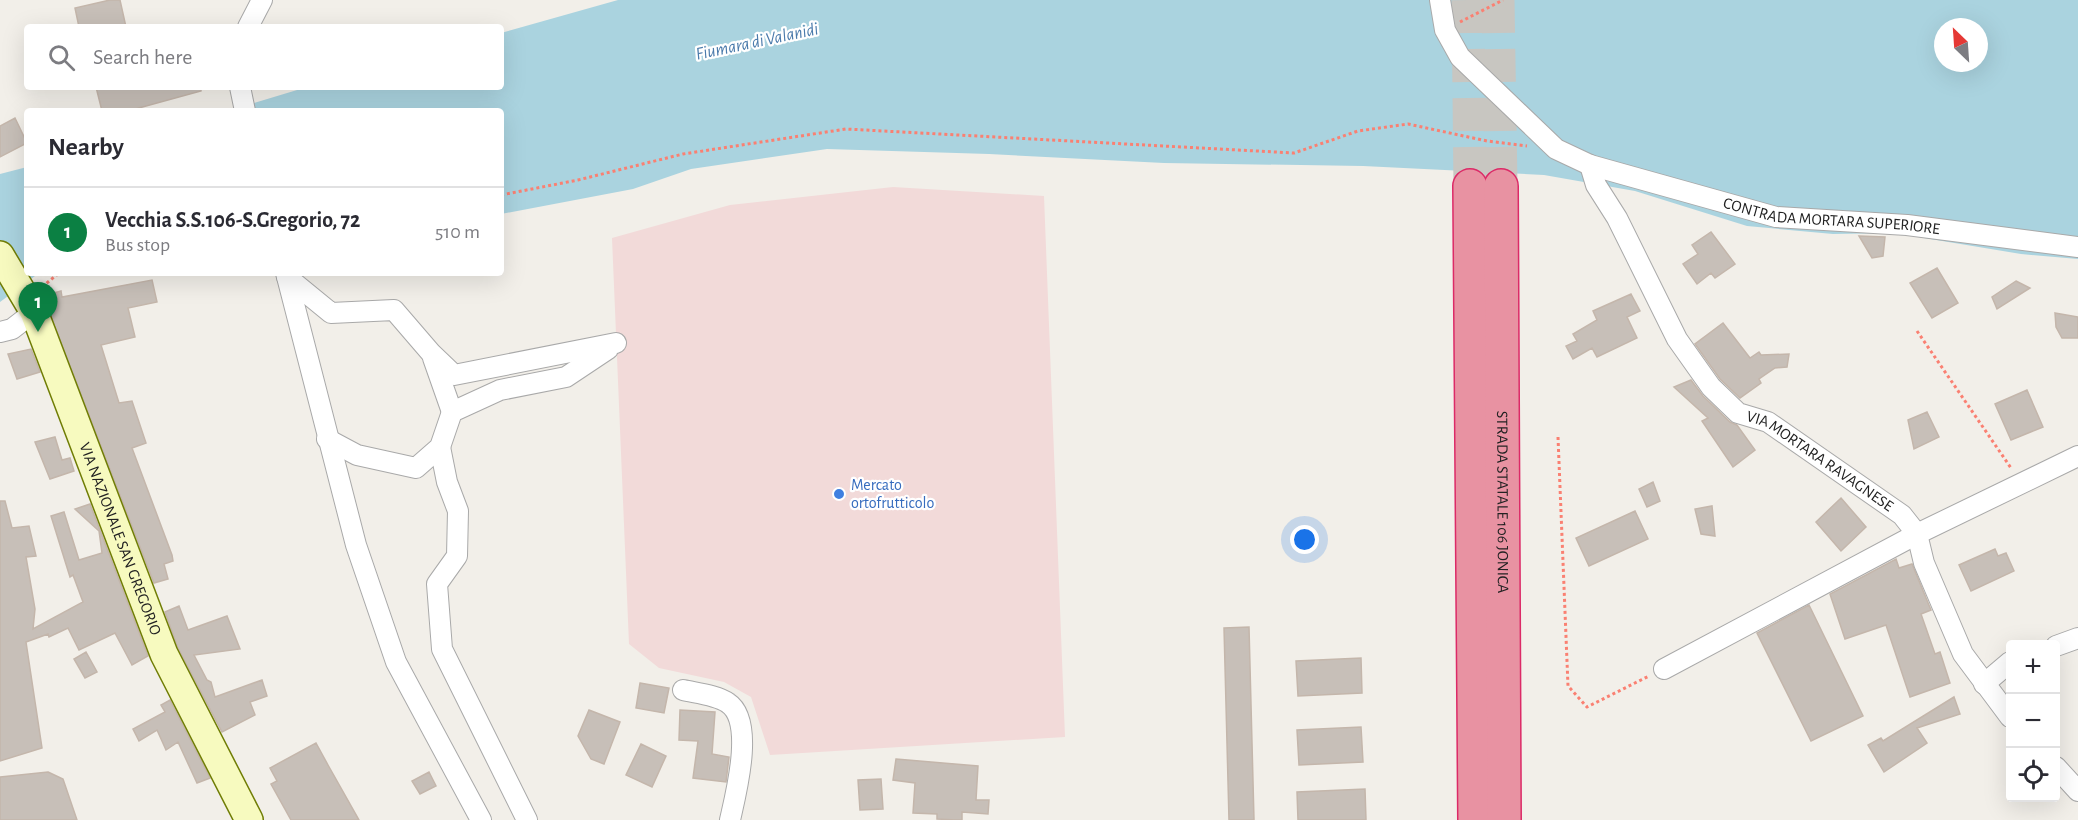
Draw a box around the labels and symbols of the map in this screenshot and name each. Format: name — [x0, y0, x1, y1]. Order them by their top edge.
north arrow — [1934, 18, 1988, 72]
water label: Fiumara di Valanidi — [694, 20, 820, 64]
street label: CONTRADA MORTARA SUPERIORE — [1722, 195, 1941, 237]
pin: 1 — [18, 282, 57, 332]
street label: VIA MORTARA RAVAGNESE — [1745, 408, 1896, 515]
street label: STRADA STATALE 106 JONICA — [1494, 411, 1511, 593]
street label: VIA NAZIONALE SAN GREGORIO — [76, 440, 164, 637]
place label: Mercato ortofrutticolo — [851, 477, 935, 511]
marker: Mercato ortofrutticolo — [832, 487, 846, 501]
your location — [1290, 525, 1319, 554]

